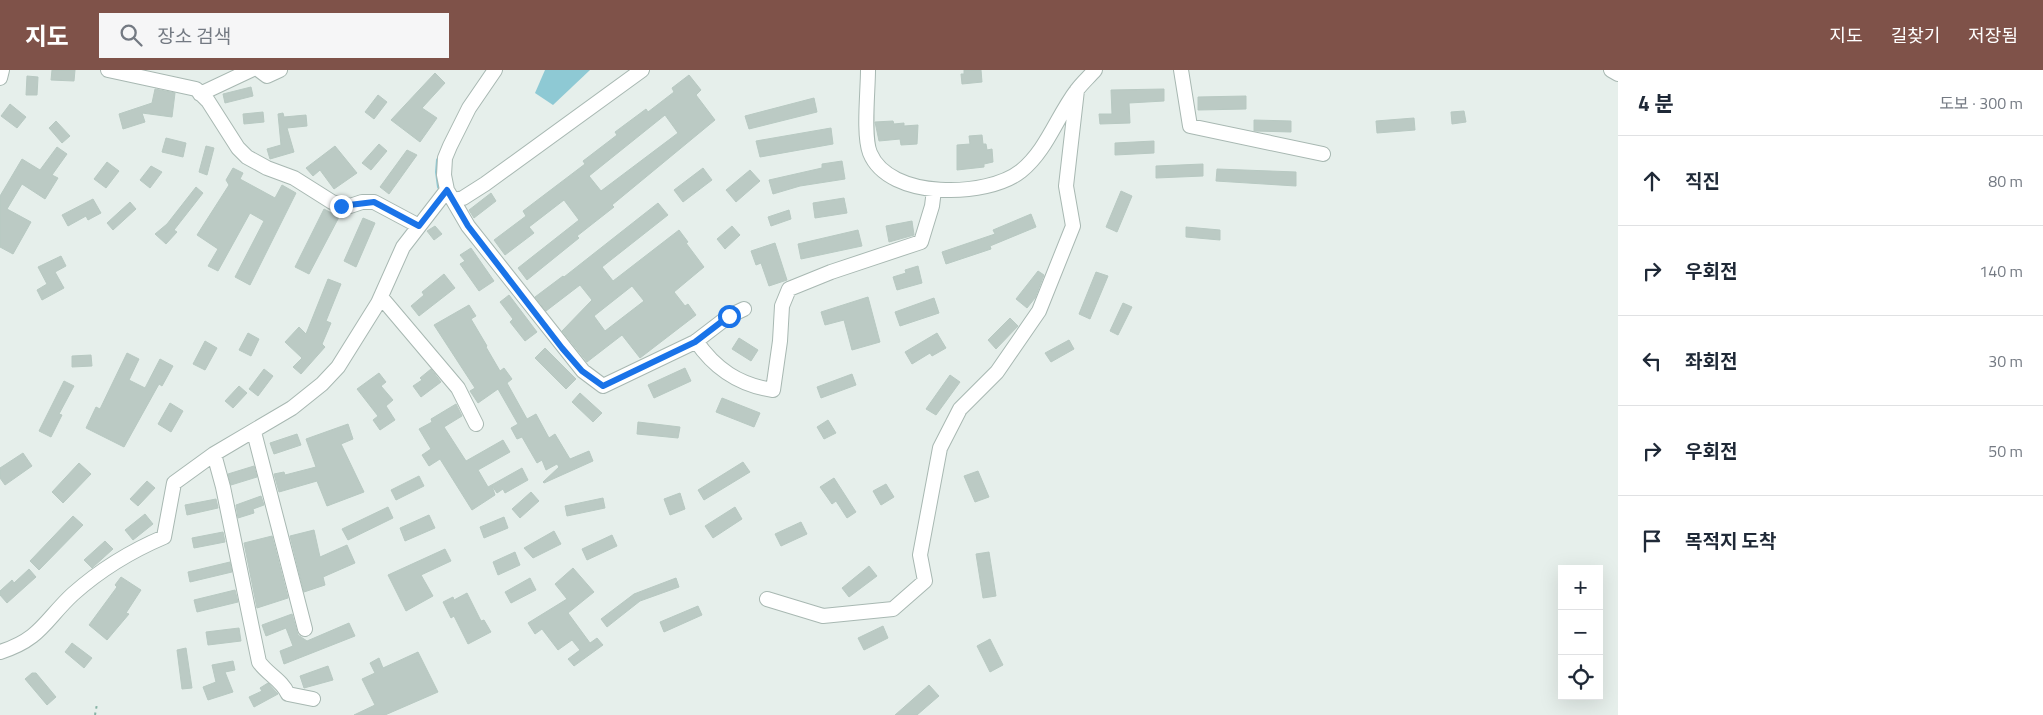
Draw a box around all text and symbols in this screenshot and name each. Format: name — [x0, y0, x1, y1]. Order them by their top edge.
search box — [99, 13, 449, 58]
text: 지도 — [25, 18, 69, 54]
icon: search — [117, 21, 145, 49]
text: 장소 검색 — [157, 21, 231, 50]
text: 지도 — [1830, 22, 1863, 49]
text: 길찾기 — [1891, 22, 1940, 49]
text: 저장됨 — [1968, 22, 2018, 49]
text: 4 분 — [1638, 87, 1674, 119]
text: 도보 · 300 m — [1939, 91, 2023, 115]
text: 직진 — [1685, 166, 1720, 195]
icon: ahead — [1638, 167, 1666, 195]
text: 80 m — [1988, 169, 2023, 193]
route end — [330, 195, 353, 218]
text: 우회전 — [1685, 256, 1737, 285]
icon: right — [1638, 257, 1666, 285]
text: 140 m — [1979, 259, 2023, 283]
route start — [718, 305, 741, 328]
text: 좌회전 — [1685, 346, 1737, 375]
icon: left — [1638, 347, 1666, 375]
text: 30 m — [1988, 349, 2023, 373]
text: 우회전 — [1685, 436, 1737, 465]
icon: right — [1638, 437, 1666, 465]
text: 50 m — [1988, 439, 2023, 463]
text: 목적지 도착 — [1685, 526, 1777, 555]
icon: arrive — [1638, 527, 1666, 555]
map controls — [1558, 565, 1603, 700]
button: + — [1558, 565, 1603, 610]
button: − — [1558, 610, 1603, 655]
button: locate — [1558, 655, 1603, 700]

